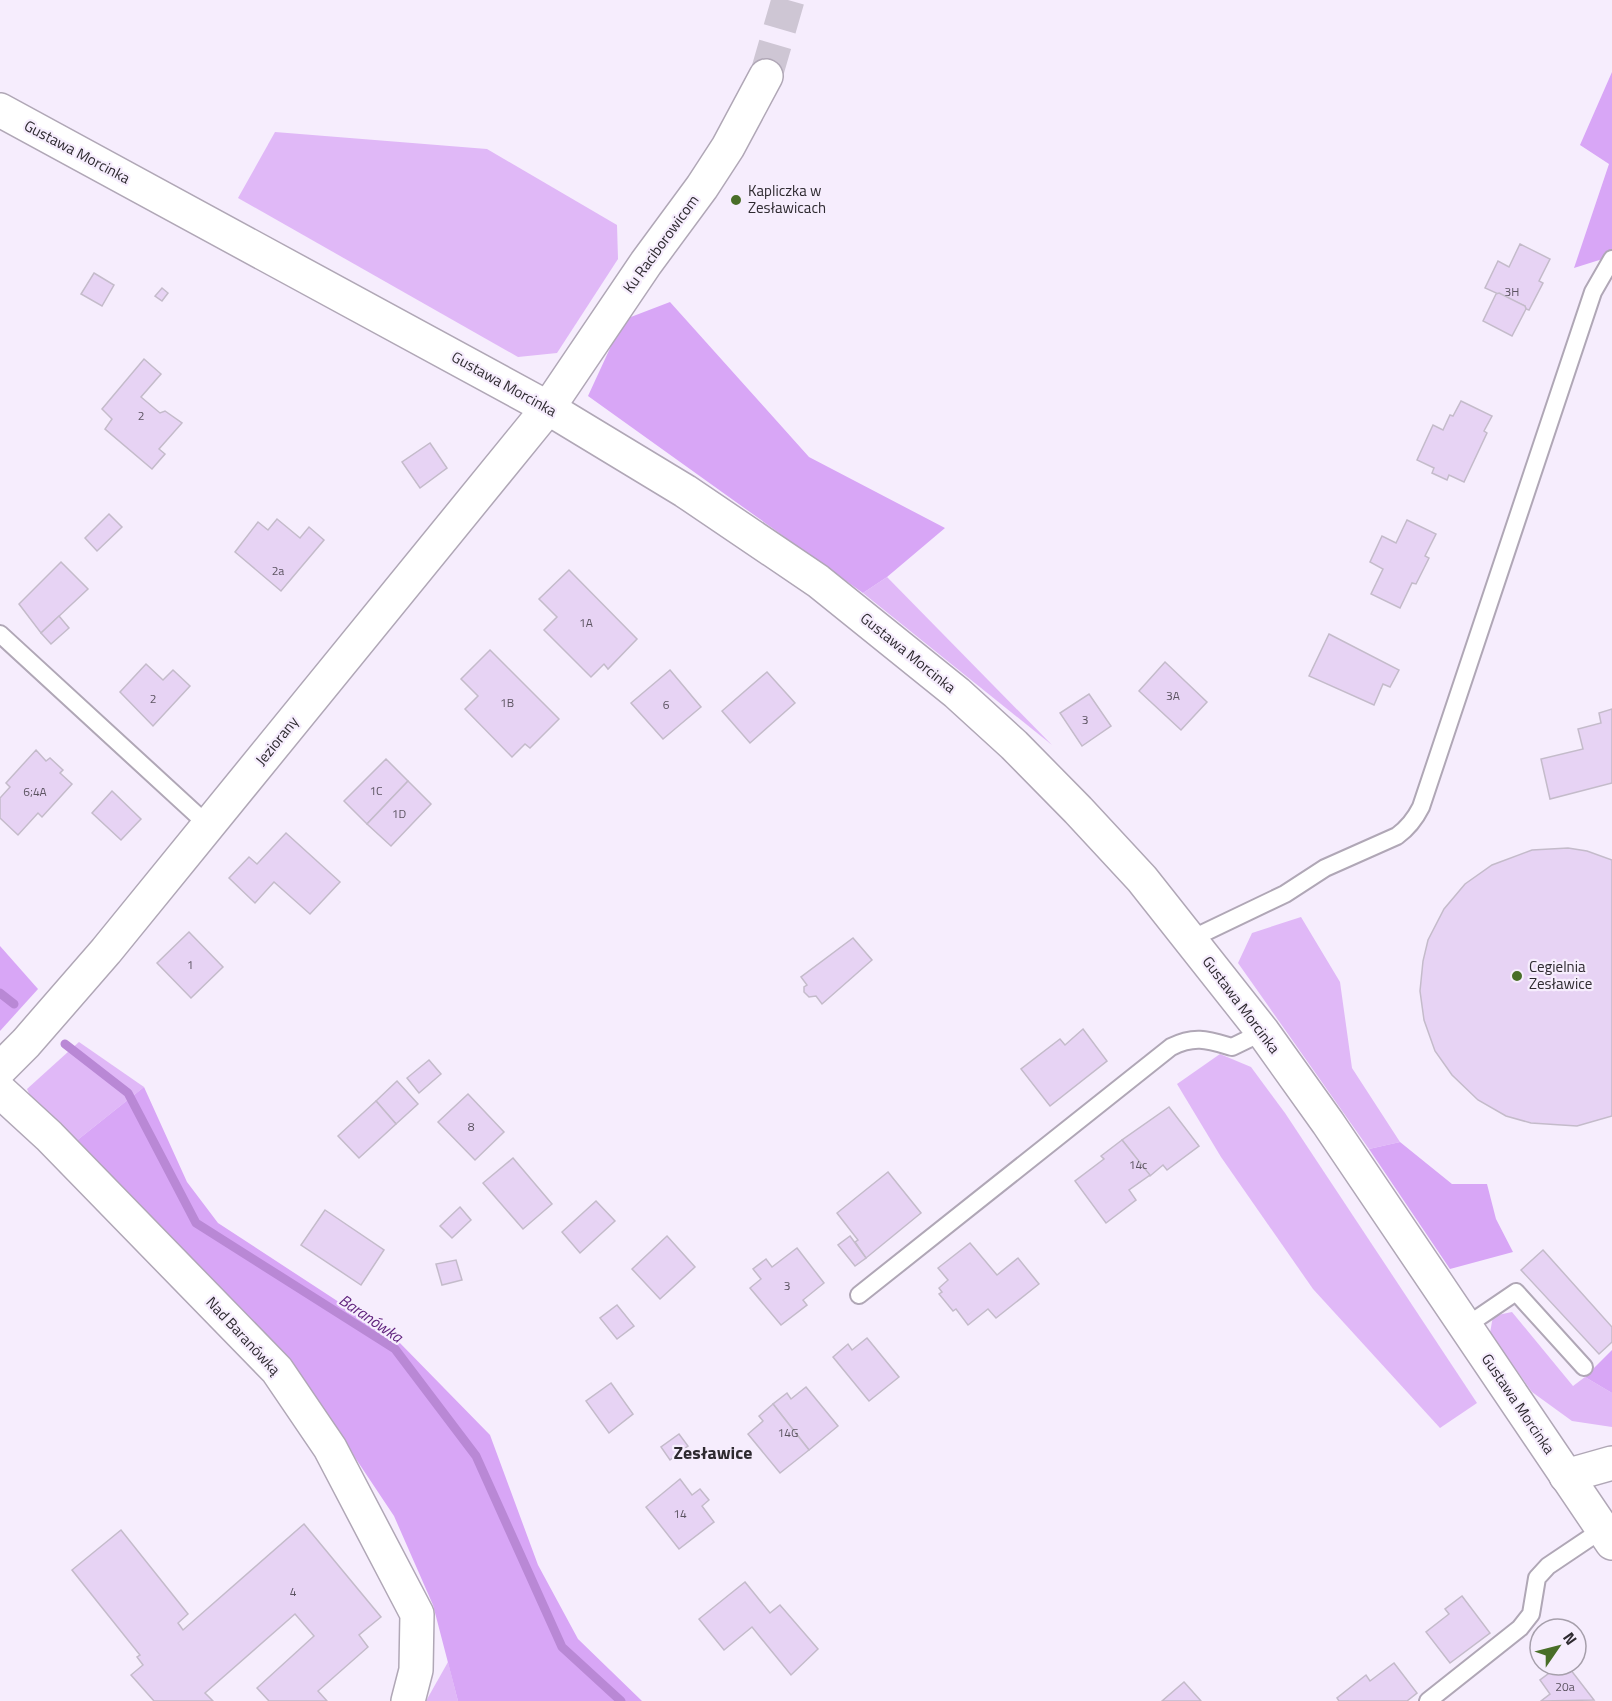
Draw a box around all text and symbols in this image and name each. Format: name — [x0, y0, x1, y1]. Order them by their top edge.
street label: Gustawa Morcinka — [20, 114, 135, 189]
place label: Kapliczka w Zesławicach — [748, 179, 826, 219]
street label: Ku Raciborowicom — [617, 190, 704, 298]
marker: Kapliczka w Zesławicach — [729, 193, 743, 207]
house number: 3H — [1505, 282, 1519, 301]
street label: Gustawa Morcinka — [447, 345, 561, 422]
house number: 2 — [138, 406, 144, 425]
house number: 2a — [272, 561, 284, 580]
street label: Gustawa Morcinka — [856, 607, 961, 699]
house number: 1A — [579, 613, 593, 632]
house number: 3A — [1166, 686, 1180, 705]
house number: 2 — [150, 689, 156, 708]
house number: 1B — [500, 693, 514, 712]
house number: 6 — [663, 695, 670, 714]
house number: 3 — [1082, 710, 1088, 729]
street label: Jeziorany — [249, 711, 304, 770]
house number: 1C — [369, 781, 383, 800]
house number: 6;4A — [23, 782, 47, 801]
house number: 1D — [392, 804, 406, 823]
street label: Gustawa Morcinka — [1197, 951, 1286, 1059]
house number: 1 — [187, 955, 193, 974]
place label: Cegielnia Zesławice — [1529, 955, 1592, 995]
marker: Cegielnia Zesławice — [1510, 969, 1524, 983]
house number: 8 — [468, 1117, 475, 1136]
house number: 14c — [1129, 1155, 1147, 1174]
house number: 3 — [784, 1276, 790, 1295]
water label: Baranówka — [334, 1288, 409, 1349]
street label: Nad Baranówką — [201, 1291, 286, 1381]
street label: Gustawa Morcinka — [1476, 1349, 1561, 1459]
house number: 14G — [778, 1423, 798, 1442]
district label: Zesławice — [674, 1439, 752, 1466]
house number: 14 — [673, 1504, 687, 1523]
house number: 4 — [290, 1582, 297, 1601]
north arrow — [1528, 1617, 1588, 1677]
text: N — [1557, 1627, 1583, 1650]
house number: 20a — [1555, 1677, 1575, 1696]

